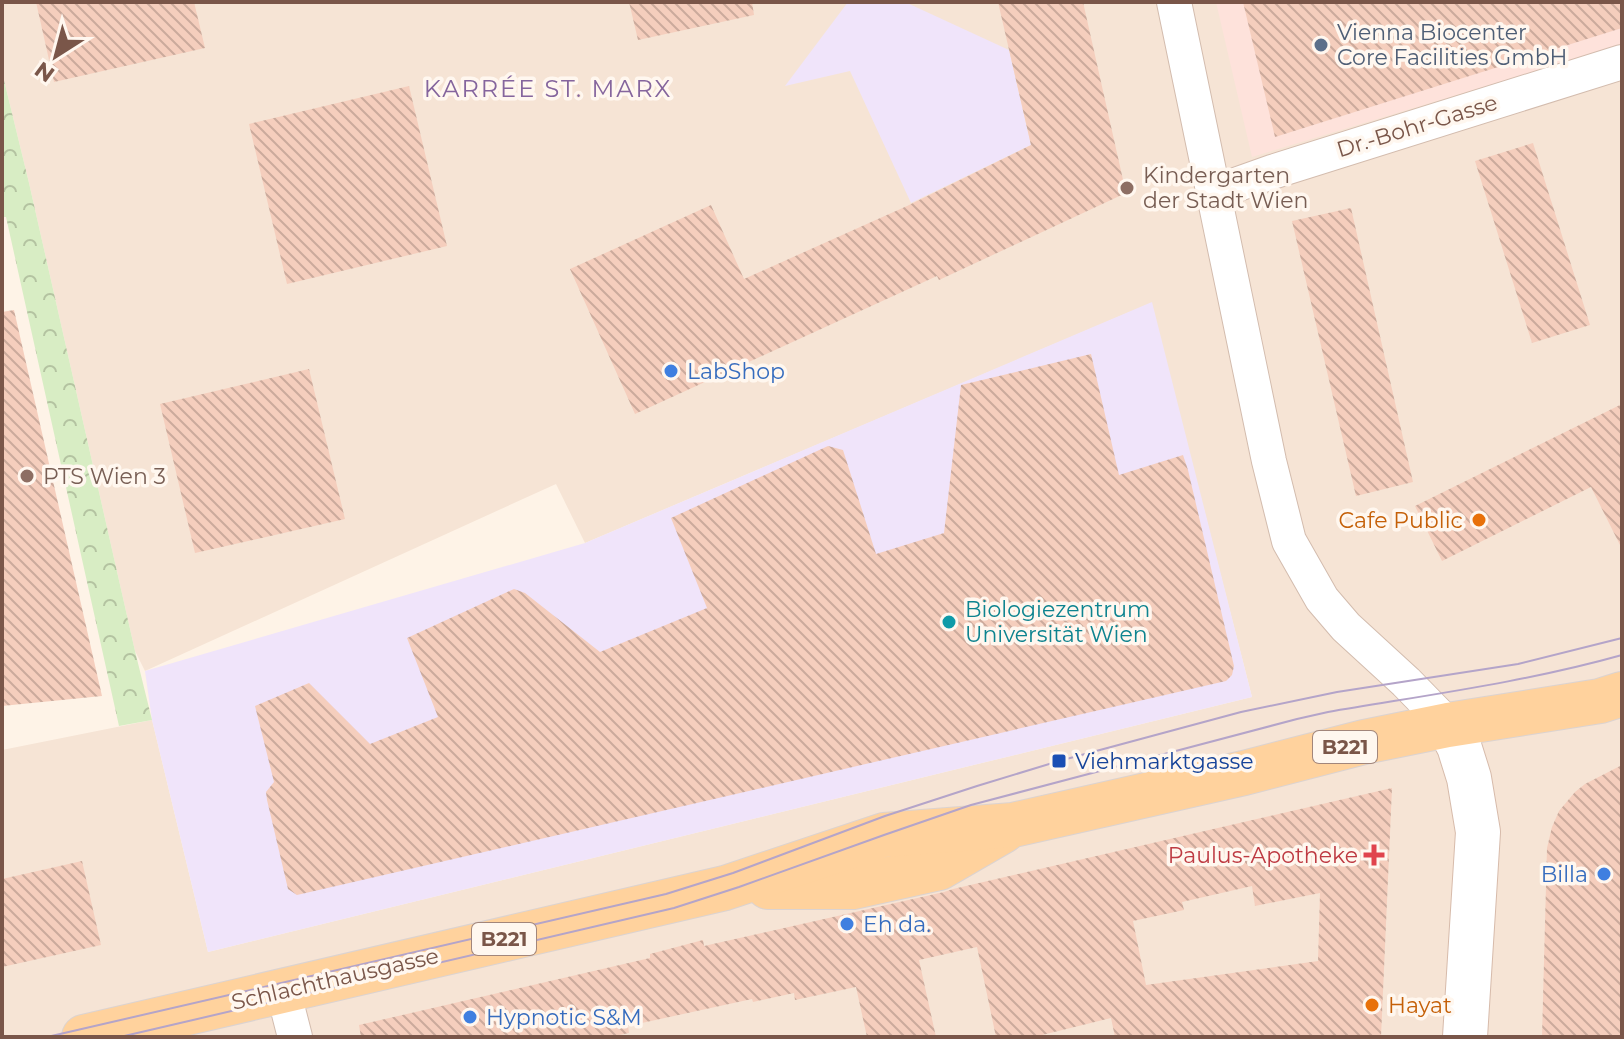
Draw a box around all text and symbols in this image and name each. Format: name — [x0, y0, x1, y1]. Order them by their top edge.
north arrow — [16, 16, 96, 96]
place label: Vienna Biocenter Core Facilities GmbH — [1337, 19, 1568, 71]
marker: Vienna Biocenter Core Facilities GmbH — [1312, 36, 1330, 54]
text: N — [29, 56, 60, 88]
district label: KARRÉE ST. MARX — [424, 74, 672, 103]
street label: Dr.-Bohr-Gasse — [1333, 89, 1501, 163]
place label: Kindergarten der Stadt Wien — [1143, 162, 1308, 214]
marker: Kindergarten der Stadt Wien — [1118, 179, 1136, 197]
place label: LabShop — [687, 358, 785, 385]
marker: LabShop — [662, 362, 680, 380]
place label: PTS Wien 3 — [43, 463, 166, 490]
marker: PTS Wien 3 — [18, 467, 36, 485]
place label: Cafe Public — [1339, 507, 1463, 534]
marker: Cafe Public — [1470, 511, 1488, 529]
place label: Biologiezentrum Universität Wien — [965, 596, 1150, 648]
marker: Biologiezentrum Universität Wien — [940, 613, 958, 631]
road number: B221 — [1313, 731, 1377, 763]
place label: Viehmarktgasse — [1075, 748, 1254, 775]
marker: Viehmarktgasse — [1050, 752, 1068, 770]
place label: Paulus-Apotheke — [1168, 842, 1358, 869]
marker: Paulus-Apotheke — [1365, 846, 1383, 864]
place label: Billa — [1541, 861, 1588, 888]
marker: Billa — [1595, 865, 1613, 883]
place label: Eh da. — [863, 911, 931, 938]
marker: Eh da. — [838, 915, 856, 933]
road number: B221 — [472, 923, 536, 955]
street label: Schlachthausgasse — [229, 942, 441, 1016]
place label: Hayat — [1388, 992, 1452, 1019]
marker: Hayat — [1363, 996, 1381, 1014]
place label: Hypnotic S&M — [486, 1004, 642, 1031]
marker: Hypnotic S&M — [461, 1008, 479, 1026]

